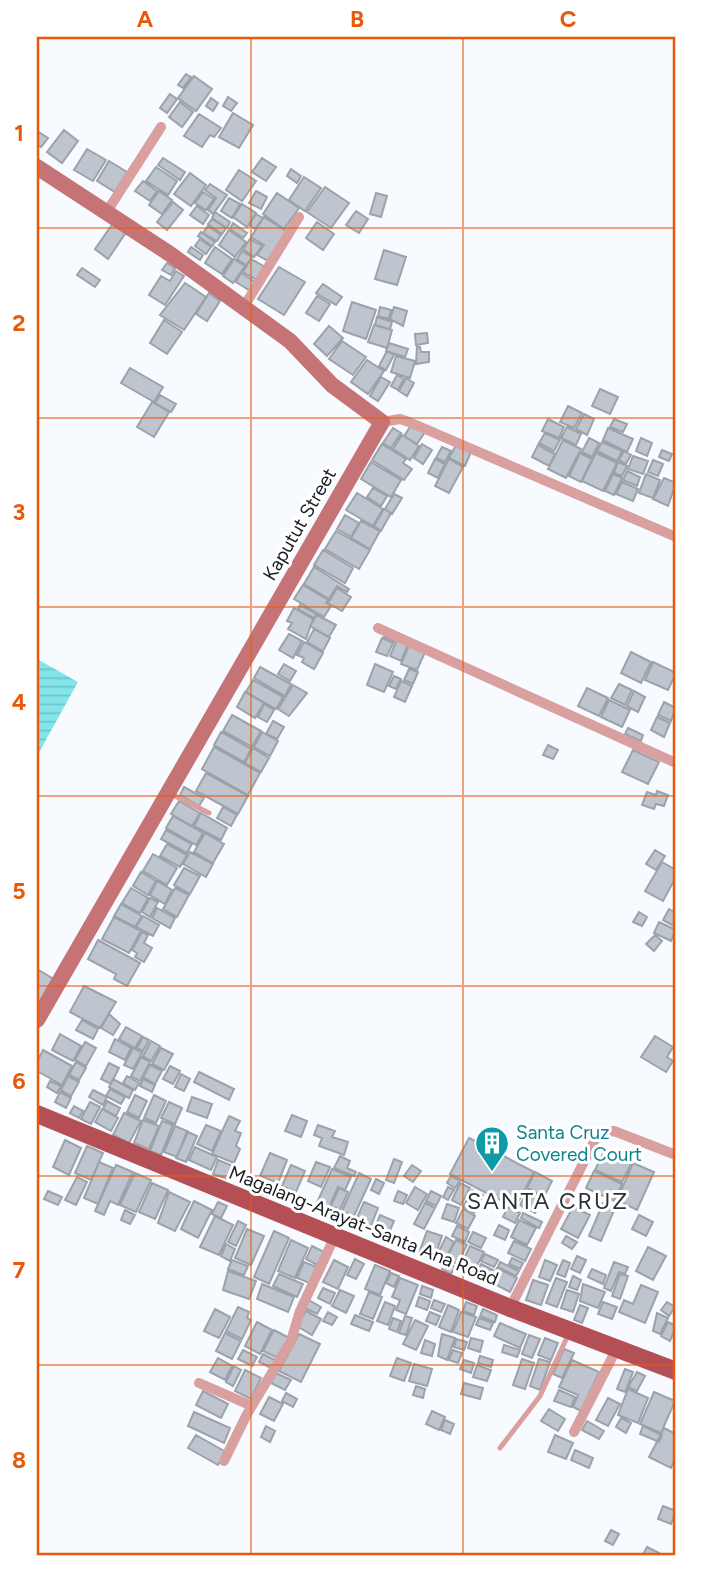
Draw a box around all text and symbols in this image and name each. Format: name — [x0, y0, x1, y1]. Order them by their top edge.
text: A — [137, 5, 154, 33]
text: B — [350, 5, 364, 33]
text: C — [560, 5, 577, 33]
text: 1 — [14, 119, 24, 147]
text: 2 — [12, 309, 26, 337]
street label: Kaputut Street — [258, 464, 341, 584]
text: 3 — [13, 498, 25, 526]
text: 4 — [12, 688, 26, 716]
text: 5 — [12, 877, 26, 905]
text: 6 — [12, 1067, 26, 1095]
place label: Santa Cruz Covered Court — [516, 1121, 642, 1166]
building icon: Santa Cruz Covered Court — [473, 1124, 511, 1173]
street label: Magalang-Arayat-Santa Ana Road — [226, 1161, 502, 1290]
district label: SANTA CRUZ — [467, 1187, 629, 1215]
text: 7 — [13, 1256, 26, 1284]
text: 8 — [12, 1446, 26, 1474]

